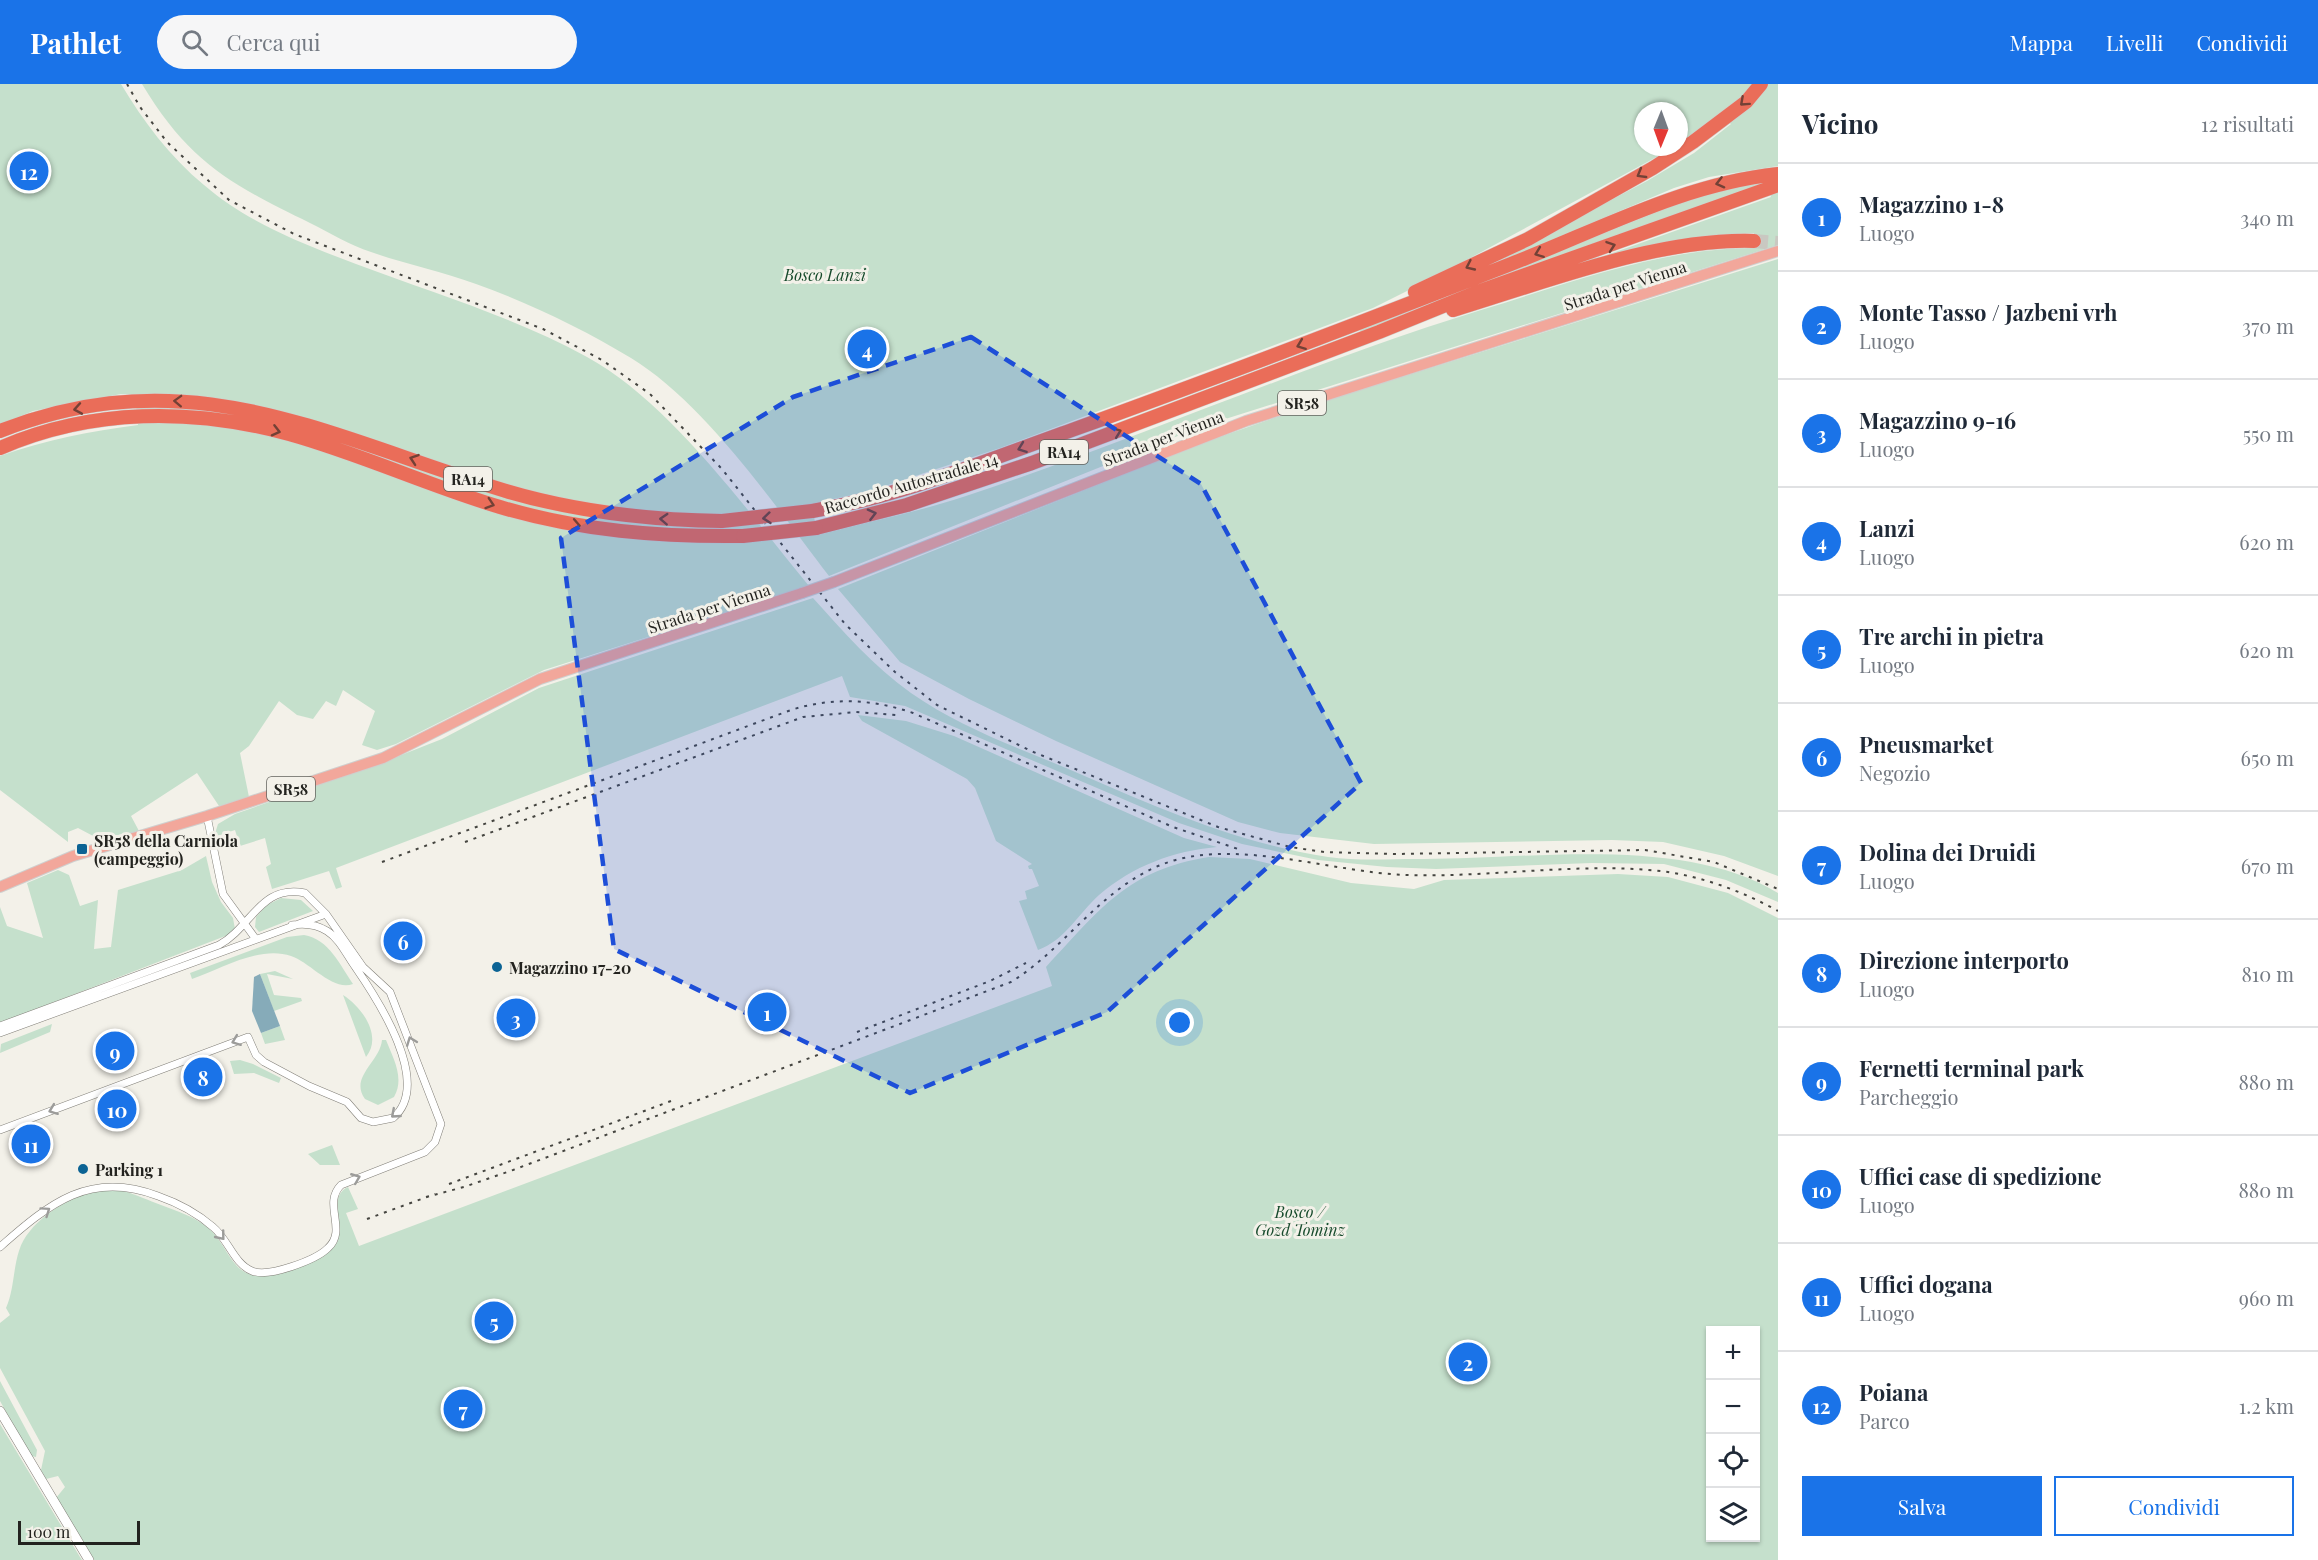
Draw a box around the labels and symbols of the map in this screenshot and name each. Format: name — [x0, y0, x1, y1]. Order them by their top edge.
one-way arrow — [1740, 95, 1751, 106]
north arrow — [1634, 102, 1688, 156]
pin: 12 — [9, 148, 48, 194]
one-way arrow — [1637, 167, 1648, 179]
one-way arrow — [1715, 176, 1725, 189]
one-way arrow — [1605, 241, 1616, 254]
one-way arrow — [1534, 246, 1545, 258]
street label: Strada per Vienna — [1561, 255, 1689, 315]
one-way arrow — [1465, 259, 1476, 271]
park label: Bosco Lanzi — [783, 264, 867, 285]
pin: 4 — [848, 326, 886, 372]
one-way arrow — [1296, 338, 1307, 350]
road number: SR58 — [1278, 391, 1326, 415]
one-way arrow — [174, 394, 183, 407]
one-way arrow — [73, 402, 83, 415]
street label: Strada per Vienna — [1100, 405, 1226, 471]
one-way arrow — [271, 423, 281, 436]
one-way arrow — [1111, 426, 1122, 439]
one-way arrow — [1017, 440, 1028, 453]
road number: RA14 — [1040, 440, 1088, 464]
street label: Raccordo Autostradale 14 — [822, 448, 1000, 518]
one-way arrow — [409, 454, 420, 467]
road number: RA14 — [444, 467, 492, 491]
one-way arrow — [484, 496, 495, 509]
one-way arrow — [867, 509, 877, 522]
one-way arrow — [763, 511, 772, 523]
one-way arrow — [659, 513, 668, 526]
one-way arrow — [570, 518, 580, 531]
street label: Strada per Vienna — [645, 578, 773, 638]
road number: SR58 — [267, 777, 315, 801]
place label: SR58 della Carniola (campeggio) — [94, 830, 239, 869]
marker: SR58 della Carniola (campeggio) — [75, 842, 89, 856]
pin: 6 — [384, 918, 422, 964]
place label: Magazzino 17-20 — [509, 957, 631, 978]
marker: Magazzino 17-20 — [490, 960, 504, 974]
pin: 1 — [748, 990, 786, 1034]
pin: 3 — [496, 996, 536, 1040]
your location — [1165, 1008, 1194, 1037]
pin: 9 — [96, 1028, 134, 1074]
one-way arrow — [231, 1034, 242, 1047]
one-way arrow — [405, 1036, 418, 1047]
pin: 8 — [184, 1054, 222, 1100]
pin: 10 — [98, 1086, 136, 1132]
one-way arrow — [48, 1102, 59, 1115]
one-way arrow — [391, 1107, 401, 1118]
pin: 11 — [12, 1122, 51, 1166]
place label: Parking 1 — [95, 1159, 163, 1180]
marker: Parking 1 — [76, 1162, 90, 1176]
one-way arrow — [350, 1173, 361, 1185]
park label: Bosco / Gozd Tominz — [1255, 1201, 1346, 1240]
one-way arrow — [40, 1207, 51, 1218]
one-way arrow — [213, 1229, 224, 1240]
pin: 5 — [474, 1298, 514, 1344]
pin: 2 — [1448, 1340, 1488, 1384]
pin: 7 — [444, 1386, 482, 1432]
scale bar — [18, 1518, 140, 1546]

